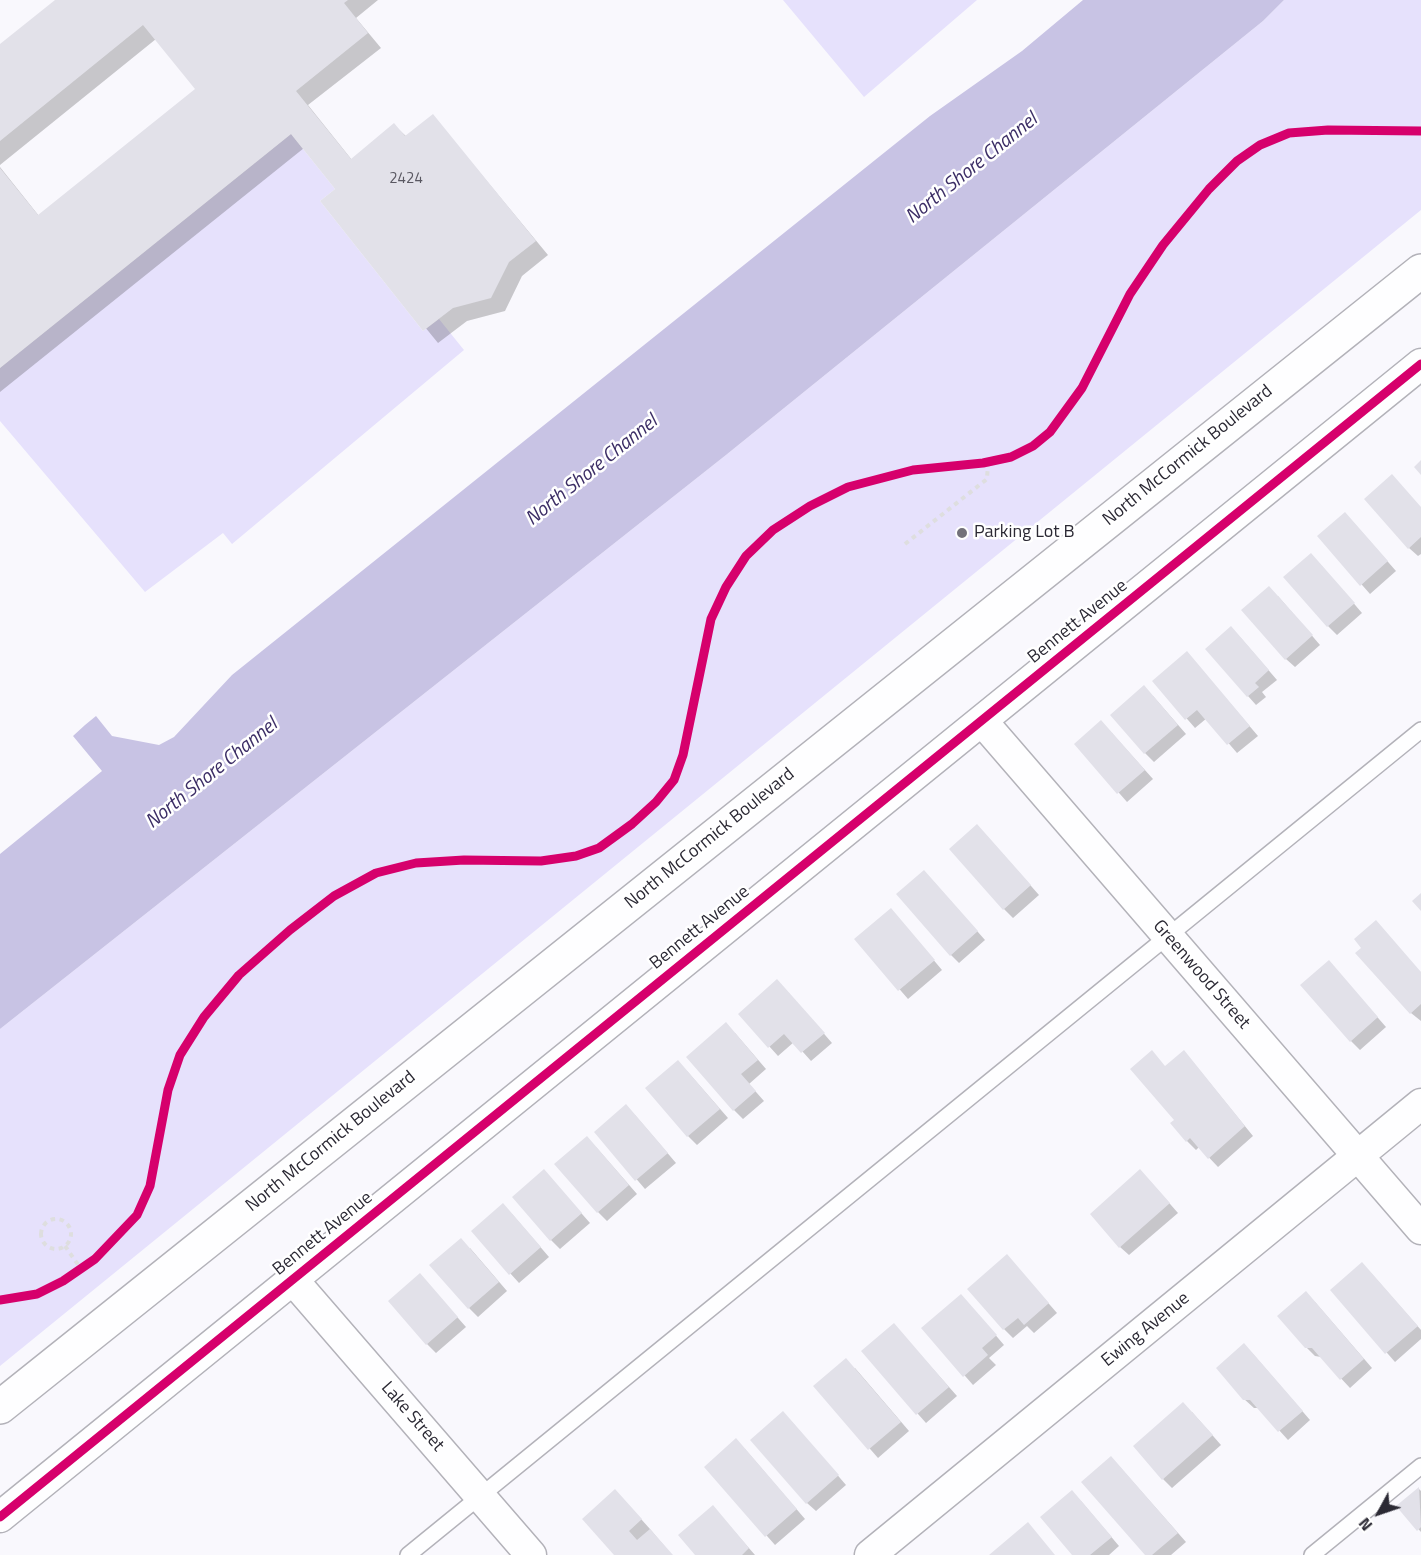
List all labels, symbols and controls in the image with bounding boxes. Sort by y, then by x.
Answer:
water label: North Shore Channel [901,109,1043,229]
house number: 2424 [389,170,423,188]
street label: North McCormick Boulevard [1099,381,1277,531]
water label: North Shore Channel [521,411,663,531]
place label: Parking Lot B [974,522,1075,544]
marker: Parking Lot B [955,526,969,540]
street label: Bennett Avenue [1024,575,1132,669]
water label: North Shore Channel [141,714,283,834]
street label: North McCormick Boulevard [621,764,799,914]
street label: Bennett Avenue [646,881,754,975]
street label: Greenwood Street [1148,916,1254,1034]
street label: North McCormick Boulevard [242,1067,420,1217]
street label: Bennett Avenue [269,1187,377,1281]
street label: Ewing Avenue [1098,1288,1194,1372]
street label: Lake Street [376,1378,448,1456]
north arrow [1349,1483,1409,1543]
text: N [1352,1513,1378,1537]

